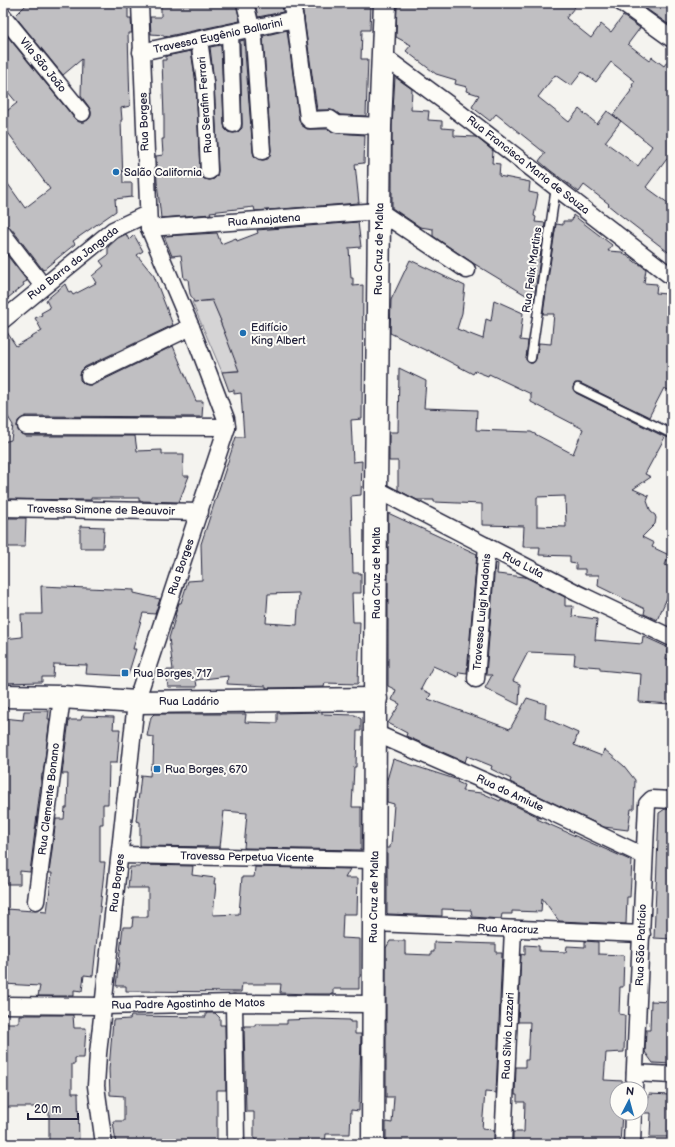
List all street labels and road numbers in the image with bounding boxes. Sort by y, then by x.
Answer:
street label: Travessa Eugênio Ballarini [152,16,284,56]
street label: Vila São João [17,35,69,95]
street label: Rua Serafim Ferrari [195,56,215,154]
street label: Rua Borges [136,92,152,152]
street label: Rua Francisca Maria de Souza [464,113,592,217]
street label: Rua Cruz de Malta [372,203,386,295]
street label: Rua Anajatena [227,211,301,229]
street label: Rua Barra da Jangada [25,223,121,303]
street label: Rua Felix Martins [520,226,545,314]
street label: Travessa Simone de Beauvoir [27,502,176,518]
street label: Rua Cruz de Malta [370,527,383,619]
street label: Rua Borges [165,536,197,597]
street label: Rua Luta [500,549,546,581]
street label: Travessa Luigi Madonis [470,552,494,671]
street label: Rua Ladário [159,695,219,708]
street label: Rua Clemente Bonano [36,742,62,856]
street label: Rua do Amiute [474,772,546,814]
street label: Travessa Perpetua Vicente [180,849,314,865]
street label: Rua Cruz de Malta [367,851,381,943]
street label: Rua Borges [107,852,127,913]
street label: Rua São Patrício [633,904,649,986]
street label: Rua Aracruz [477,921,539,937]
street label: Rua Silvio Lazzari [499,992,517,1080]
street label: Rua Padre Agostinho de Matos [111,996,265,1012]

